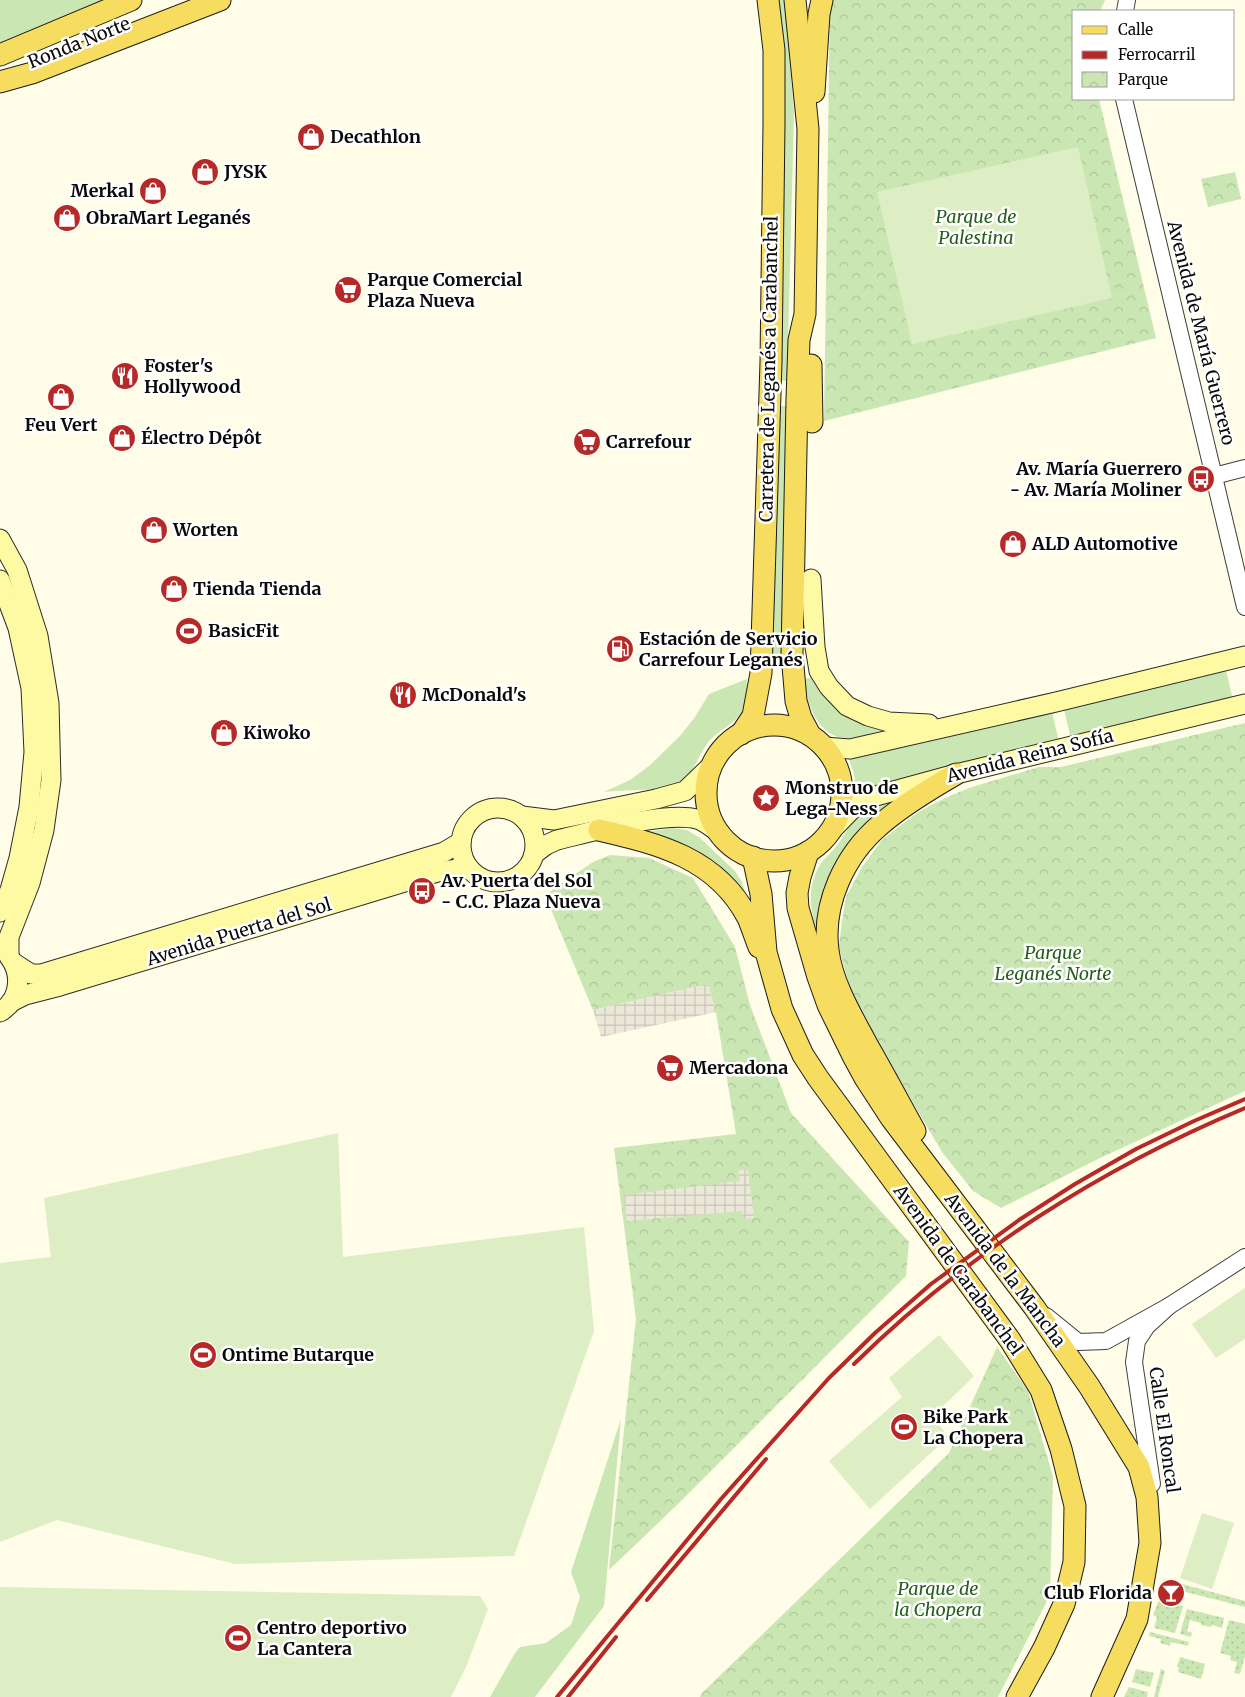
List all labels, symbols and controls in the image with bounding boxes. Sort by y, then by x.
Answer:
legend [1072,10,1235,100]
street label: Ronda Norte [24,12,133,73]
text: Calle [1118,20,1153,39]
text: Ferrocarril [1118,45,1196,64]
text: Parque [1118,70,1168,89]
shop icon: Decathlon [296,122,326,152]
place label: Decathlon [330,125,421,148]
shop icon: JYSK [190,157,220,187]
place label: JYSK [223,160,267,183]
shop icon: Merkal [138,176,168,206]
place label: Merkal [70,179,134,202]
shop icon: ObraMart Leganés [52,203,82,233]
park label: Parque de Palestina [936,205,1016,249]
place label: ObraMart Leganés [86,206,251,229]
street label: Carretera de Leganés a Carabanchel [754,215,783,522]
street label: Avenida de María Guerrero [1162,217,1241,447]
place label: Parque Comercial Plaza Nueva [367,268,523,312]
supermarket icon: Parque Comercial Plaza Nueva [333,275,363,305]
place label: Foster's Hollywood [144,354,241,398]
restaurant icon: Foster's Hollywood [110,361,140,391]
shop icon: Feu Vert [46,382,76,412]
place label: Feu Vert [25,413,98,436]
shop icon: Électro Dépôt [107,423,137,453]
place label: Électro Dépôt [141,426,262,449]
supermarket icon: Carrefour [572,427,602,457]
place label: Carrefour [606,430,692,453]
place label: Av. María Guerrero - Av. María Moliner [1010,457,1182,501]
bus stop icon: Av. María Guerrero - Av. María Moliner [1186,464,1216,494]
shop icon: Worten [139,515,169,545]
place label: Worten [172,518,238,541]
shop icon: ALD Automotive [998,529,1028,559]
place label: ALD Automotive [1031,532,1178,555]
shop icon: Tienda Tienda [159,574,189,604]
place label: Tienda Tienda [193,577,322,600]
sports icon: BasicFit [174,616,204,646]
place label: BasicFit [208,619,280,642]
place label: Estación de Servicio Carrefour Leganés [639,627,818,671]
fuel station icon: Estación de Servicio Carrefour Leganés [605,634,635,664]
restaurant icon: McDonald's [388,680,418,710]
place label: McDonald's [422,683,526,706]
shop icon: Kiwoko [209,718,239,748]
place label: Kiwoko [243,721,311,744]
street label: Avenida Reina Sofía [943,724,1116,788]
place label: Monstruo de Lega-Ness [785,776,899,820]
place icon: Monstruo de Lega-Ness [751,783,781,813]
place label: Av. Puerta del Sol - C.C. Plaza Nueva [440,869,601,913]
bus stop icon: Av. Puerta del Sol - C.C. Plaza Nueva [407,876,437,906]
street label: Avenida Puerta del Sol [143,892,334,971]
park label: Parque Leganés Norte [995,941,1111,985]
supermarket icon: Mercadona [655,1053,685,1083]
place label: Mercadona [689,1056,788,1079]
street label: Avenida de Carabanchel [888,1179,1028,1360]
street label: Avenida de la Mancha [939,1187,1071,1352]
sports icon: Ontime Butarque [188,1340,218,1370]
place label: Ontime Butarque [222,1343,374,1366]
street label: Calle El Roncal [1144,1365,1185,1495]
place label: Bike Park La Chopera [923,1405,1023,1449]
sports icon: Bike Park La Chopera [889,1412,919,1442]
park label: Parque de la Chopera [894,1577,982,1621]
bar icon: Club Florida [1156,1578,1186,1608]
place label: Club Florida [1044,1581,1152,1604]
place label: Centro deportivo La Cantera [257,1616,407,1660]
sports icon: Centro deportivo La Cantera [223,1623,253,1653]

